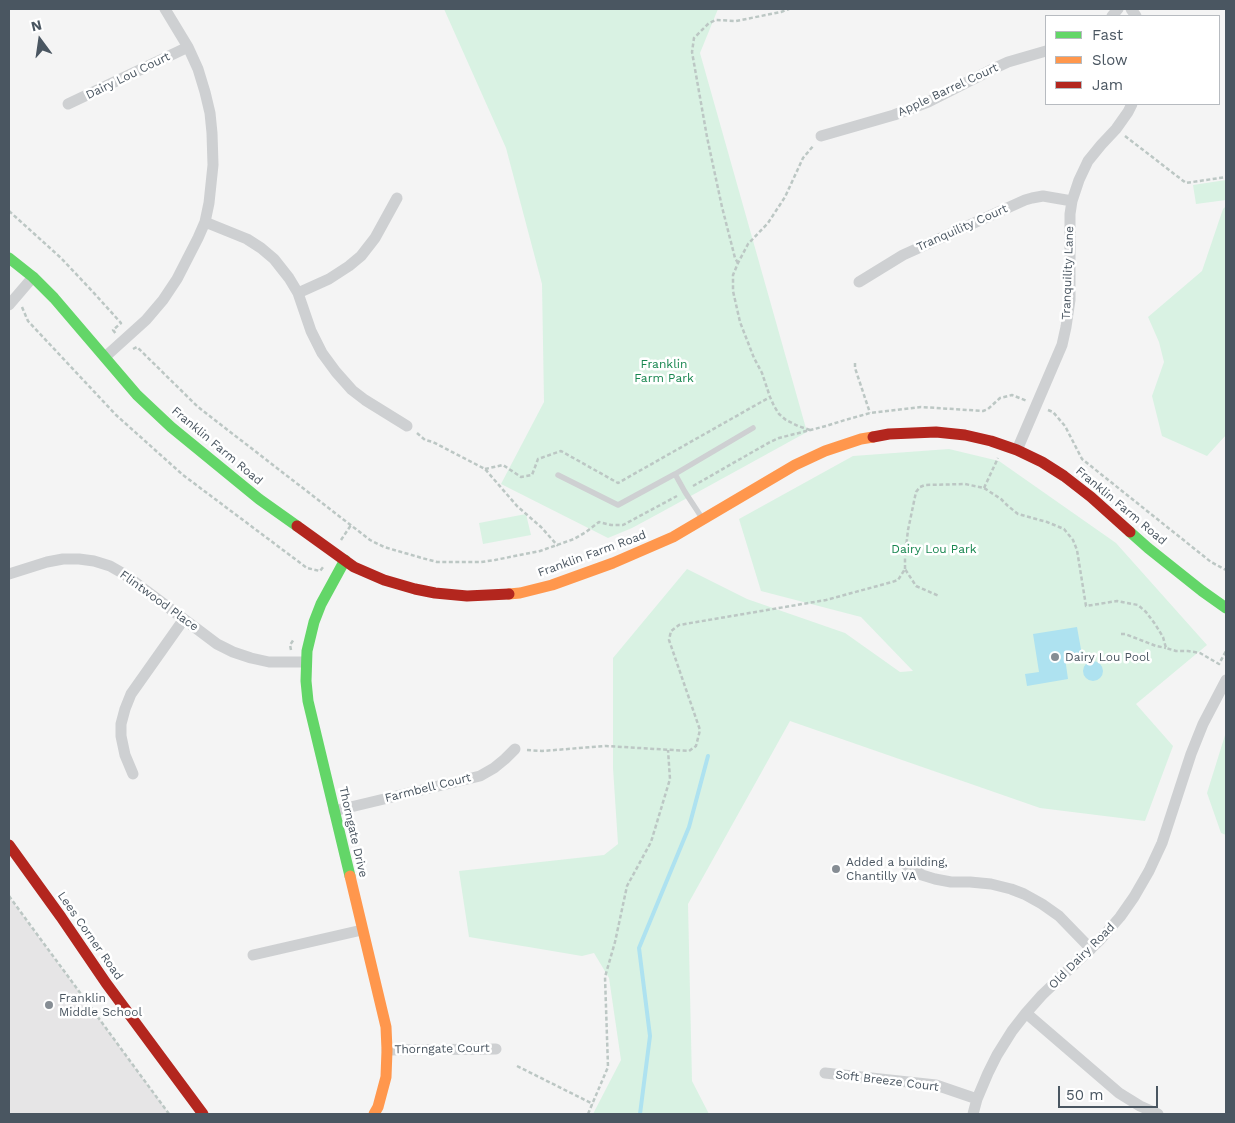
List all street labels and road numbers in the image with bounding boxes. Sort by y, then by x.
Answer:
street label: Dairy Lou Court [84,49,172,103]
street label: Apple Barrel Court [896,60,1000,120]
street label: Tranquility Court [914,201,1010,255]
street label: Tranquility Lane [1059,226,1077,320]
street label: Franklin Farm Road [169,404,265,488]
street label: Franklin Farm Road [1073,464,1169,548]
street label: Franklin Farm Road [536,528,648,580]
street label: Flintwood Place [117,568,201,634]
street label: Farmbell Court [384,770,472,806]
street label: Thorngate Drive [336,785,370,879]
street label: Lees Corner Road [54,889,126,983]
street label: Old Dairy Road [1046,920,1118,992]
street label: Thorngate Court [394,1041,490,1057]
street label: Soft Breeze Court [834,1068,940,1094]

